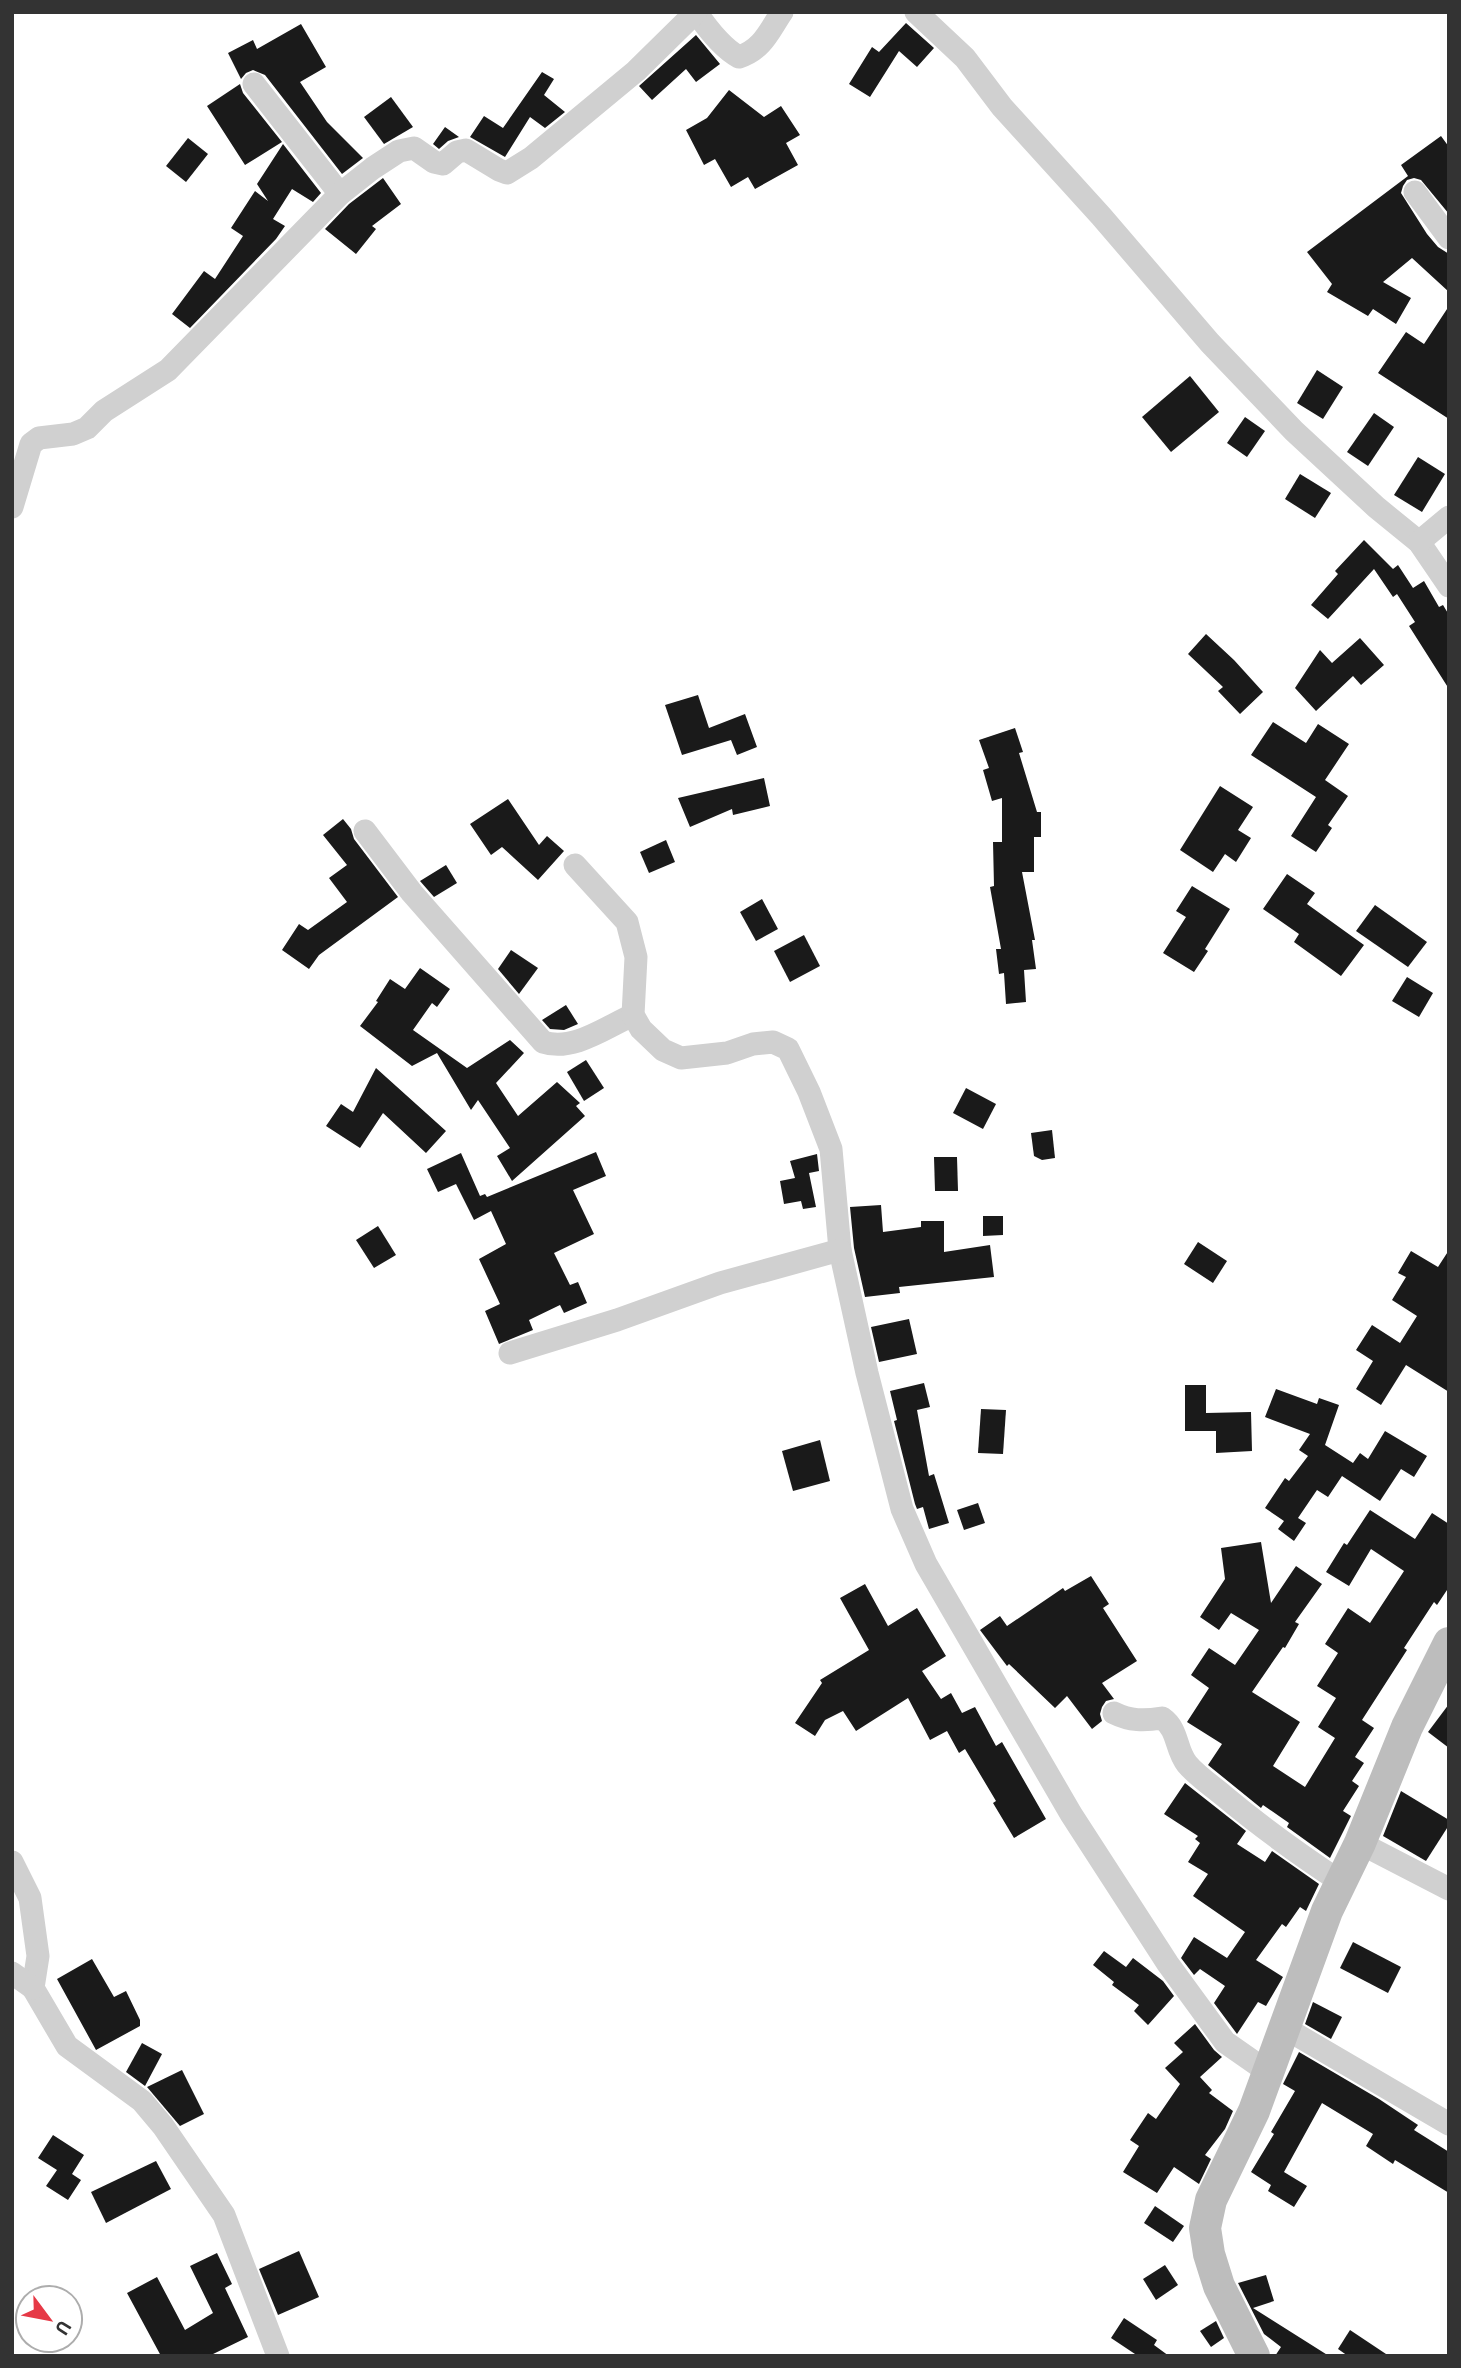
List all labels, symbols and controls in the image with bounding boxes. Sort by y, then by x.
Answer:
north arrow [14,2284,84,2354]
text: U [51,2317,77,2339]

